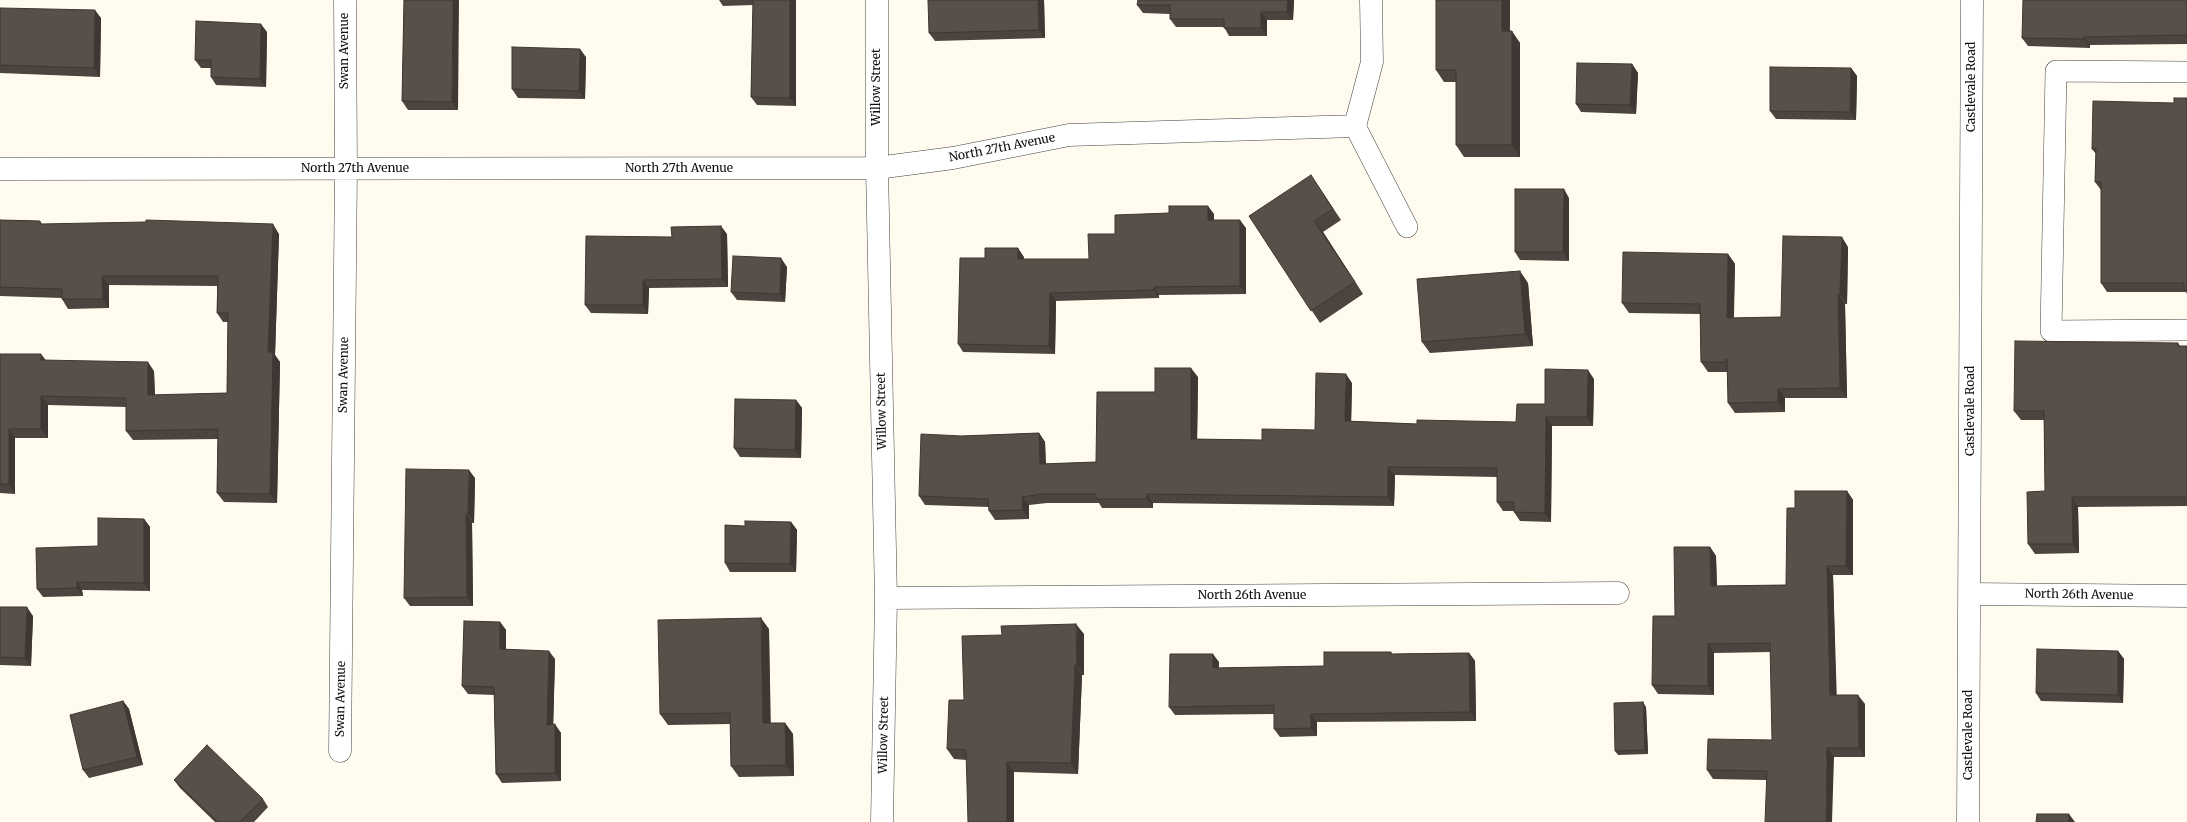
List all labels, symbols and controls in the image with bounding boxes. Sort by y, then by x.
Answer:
street label: Swan Avenue [338,13,352,89]
street label: Castlevale Road [1965,42,1979,132]
street label: Willow Street [870,48,884,126]
street label: North 27th Avenue [948,131,1056,165]
street label: North 27th Avenue [301,162,409,176]
street label: North 27th Avenue [625,162,733,176]
street label: Swan Avenue [336,337,352,413]
street label: Castlevale Road [1964,366,1978,456]
street label: Willow Street [874,372,890,450]
street label: North 26th Avenue [2025,587,2133,603]
street label: North 26th Avenue [1198,589,1306,603]
street label: Swan Avenue [333,661,349,737]
street label: Castlevale Road [1962,690,1976,780]
street label: Willow Street [876,696,892,774]

